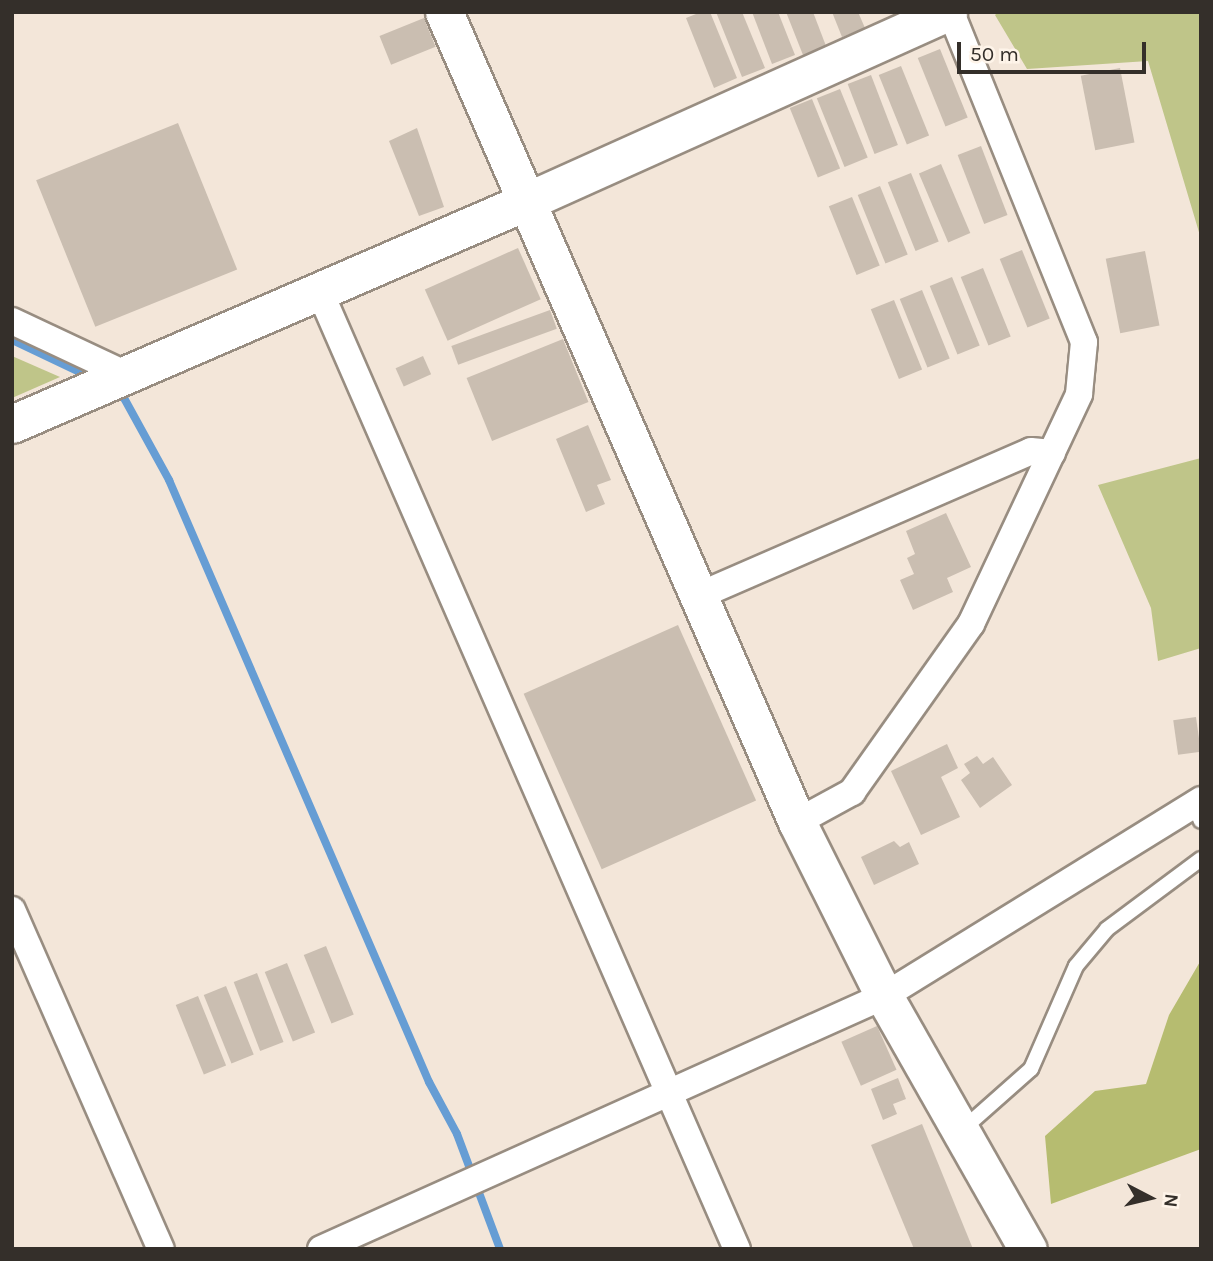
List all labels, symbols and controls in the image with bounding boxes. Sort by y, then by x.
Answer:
scale bar [961,28,1150,72]
text: 50 m [970,42,1019,66]
north arrow [1115,1163,1185,1233]
text: N [1159,1192,1183,1209]

